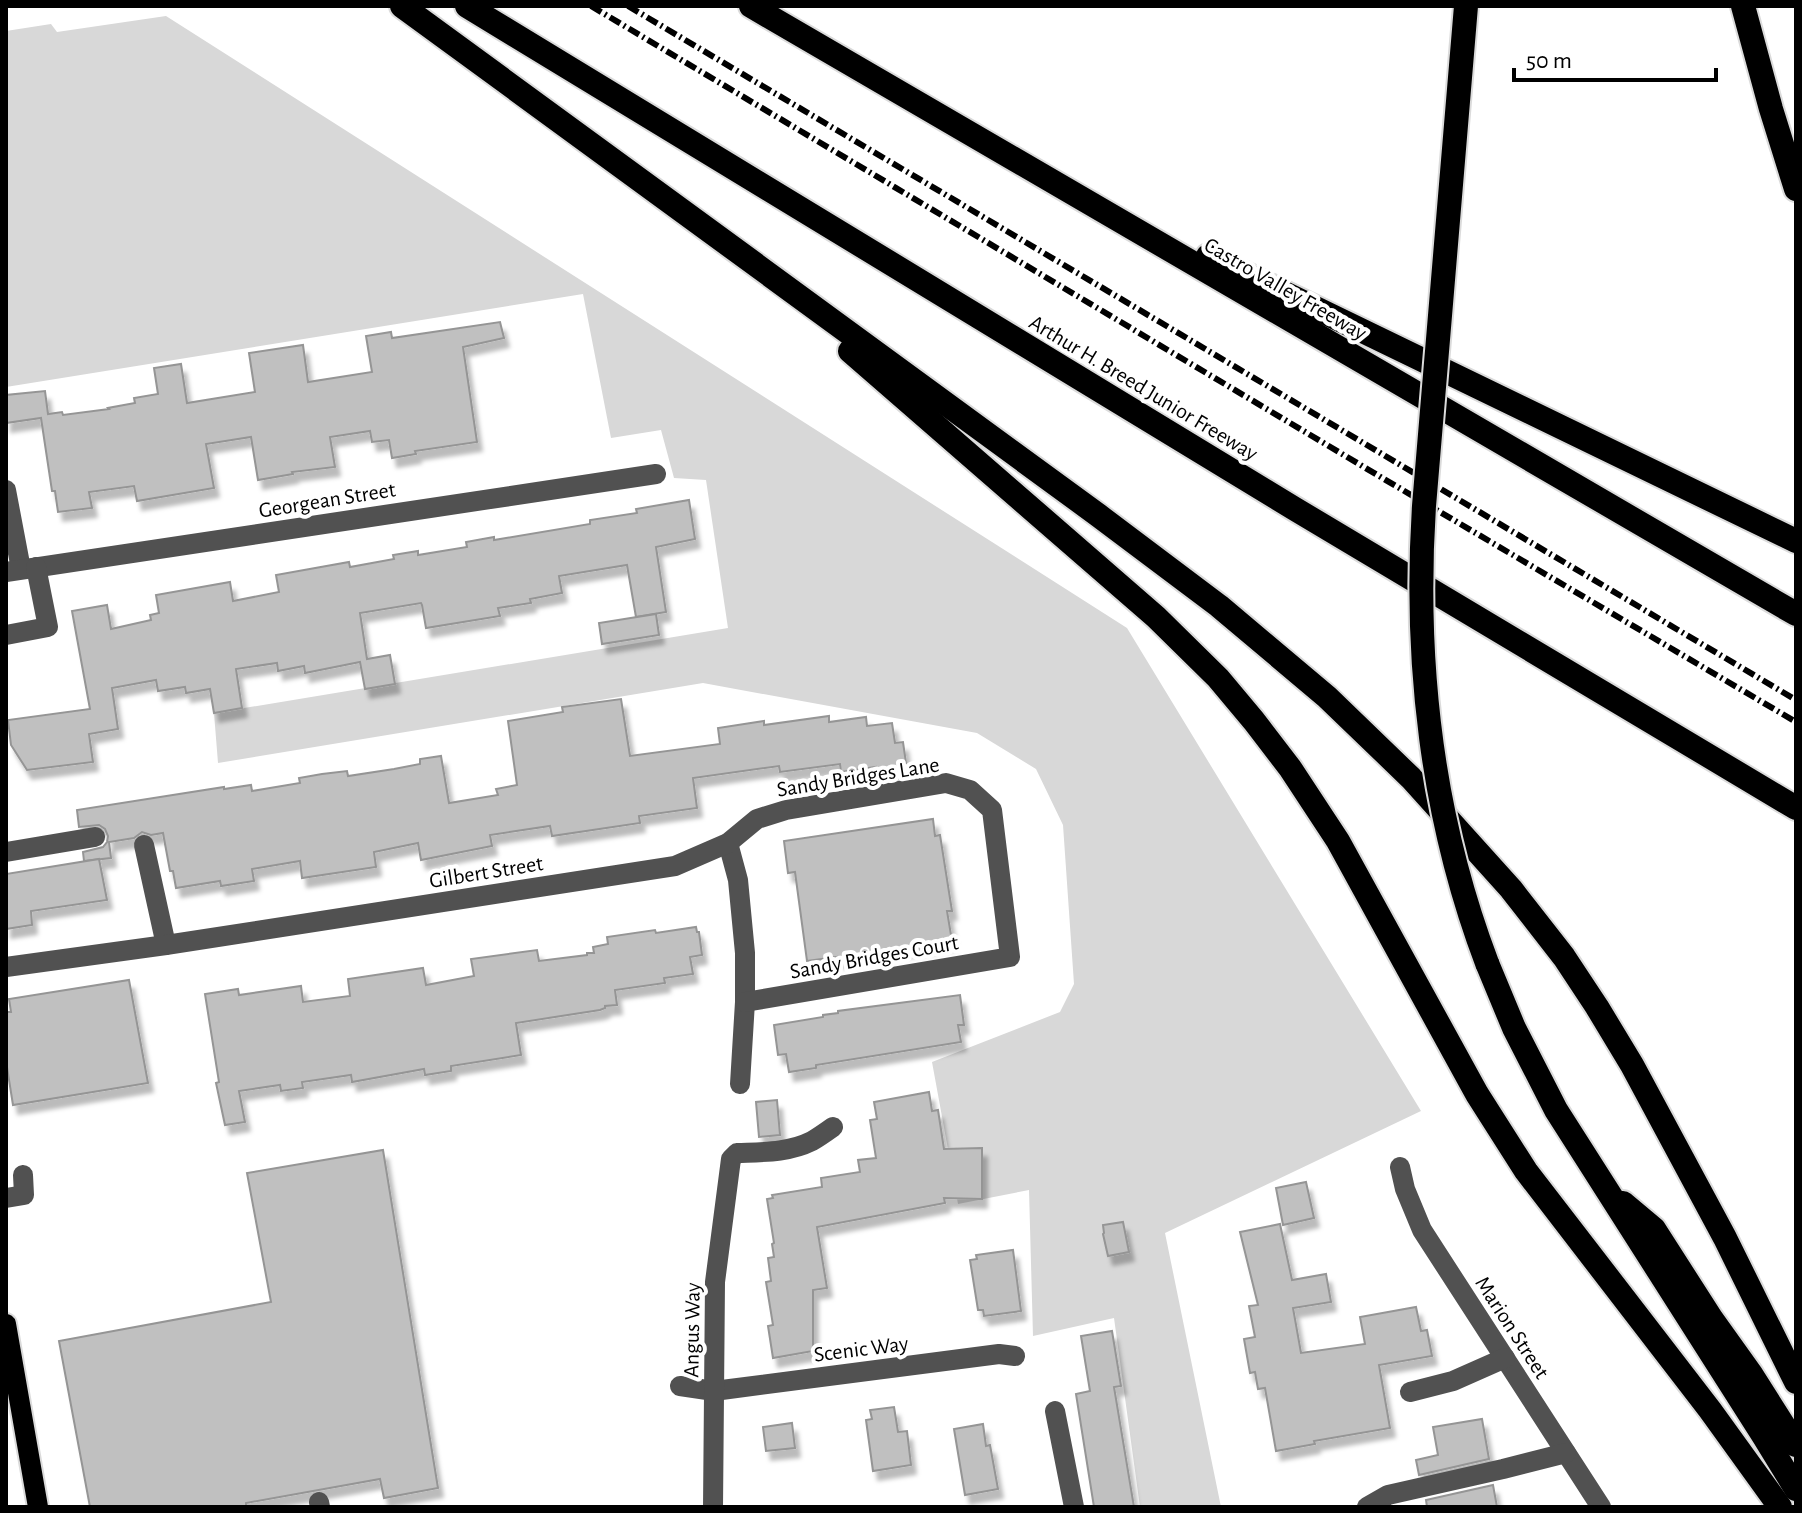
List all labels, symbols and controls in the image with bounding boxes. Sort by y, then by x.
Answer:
scale bar [1514,32,1716,82]
text: 50 m [1526,49,1572,73]
street label: Castro Valley Freeway [1201,233,1371,345]
street label: Arthur H. Breed Junior Freeway [1025,311,1262,465]
street label: Georgean Street [257,478,397,522]
street label: Sandy Bridges Lane [775,753,941,801]
street label: Gilbert Street [428,852,545,892]
street label: Sandy Bridges Court [788,931,960,983]
street label: Marion Street [1471,1273,1553,1383]
street label: Angus Way [680,1282,704,1378]
street label: Scenic Way [813,1332,910,1366]

